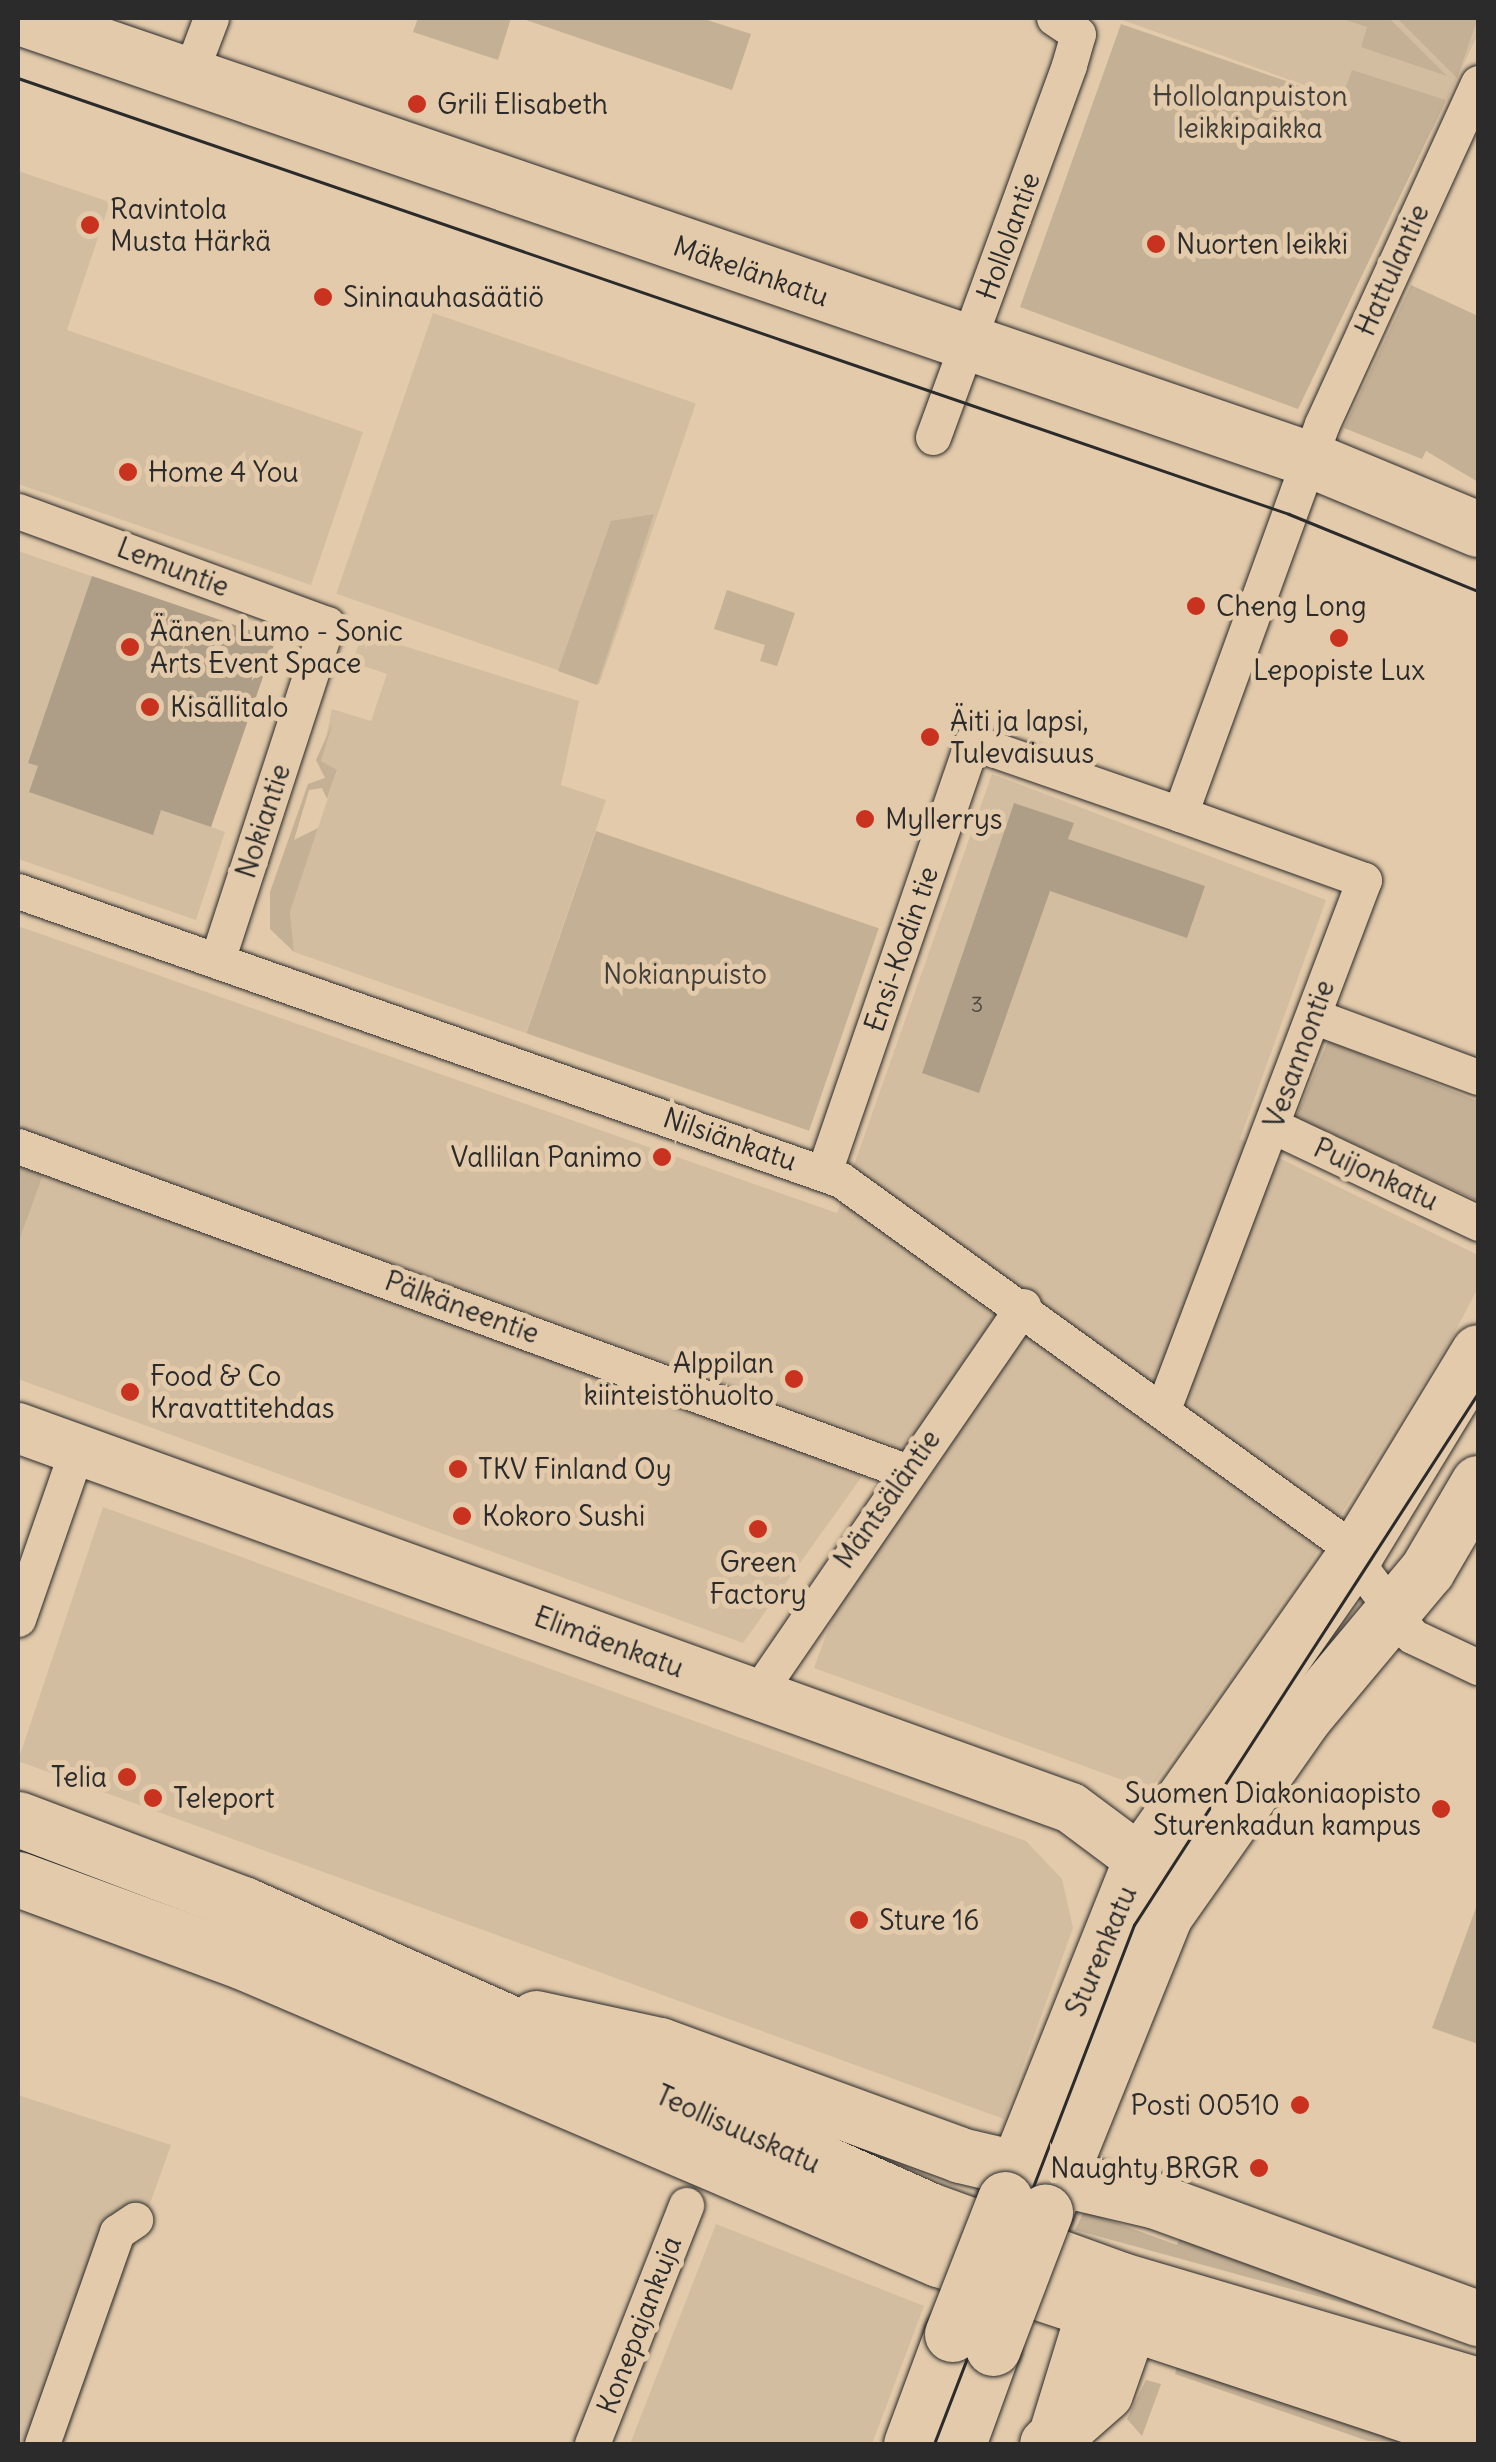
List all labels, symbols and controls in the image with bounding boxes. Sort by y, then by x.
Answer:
park label: Hollolanpuiston leikkipaikka [1152,79,1348,145]
place label: Grili Elisabeth [437,87,608,121]
marker: Grili Elisabeth [406,93,428,115]
street label: Hollolantie [969,168,1047,304]
place label: Ravintola Musta Härkä [110,192,271,258]
street label: Hattulantie [1348,199,1436,341]
marker: Ravintola Musta Härkä [79,214,101,236]
place label: Nuorten leikki [1176,227,1348,261]
street label: Mäkelänkatu [669,229,833,313]
marker: Nuorten leikki [1145,233,1167,255]
place label: Sininauhasäätiö [343,280,544,314]
marker: Sininauhasäätiö [312,286,334,308]
place label: Home 4 You [148,455,299,489]
marker: Home 4 You [117,461,139,483]
street label: Lemuntie [112,530,234,604]
place label: Cheng Long [1216,589,1367,623]
marker: Cheng Long [1185,595,1207,617]
place label: Äänen Lumo - Sonic Arts Event Space [150,614,403,680]
marker: Lepopiste Lux [1328,627,1350,649]
marker: Äänen Lumo - Sonic Arts Event Space [119,636,141,658]
place label: Lepopiste Lux [1253,653,1425,687]
place label: Kisällitalo [170,690,289,724]
marker: Kisällitalo [139,696,161,718]
place label: Äiti ja lapsi, Tulevaisuus [950,704,1094,770]
marker: Äiti ja lapsi, Tulevaisuus [919,726,941,748]
street label: Nokiantie [229,760,297,882]
place label: Myllerrys [885,802,1003,836]
marker: Myllerrys [854,808,876,830]
street label: Ensi-Kodin tie [857,862,945,1036]
park label: Nokianpuisto [603,957,767,991]
street label: Vesannontie [1257,975,1341,1133]
house number: 3 [971,992,983,1018]
street label: Nilsiänkatu [659,1101,801,1177]
street label: Puijonkatu [1308,1131,1444,1217]
place label: Vallilan Panimo [451,1140,642,1174]
marker: Vallilan Panimo [651,1146,673,1168]
street label: Pälkäneentie [380,1264,544,1350]
place label: Alppilan kiinteistöhuolto [583,1346,774,1412]
place label: Food & Co Kravattitehdas [150,1359,335,1425]
marker: Alppilan kiinteistöhuolto [783,1368,805,1390]
marker: Food & Co Kravattitehdas [119,1381,141,1403]
street label: Mäntsäläntie [827,1423,947,1575]
place label: TKV Finland Oy [478,1452,672,1486]
marker: TKV Finland Oy [447,1458,469,1480]
place label: Kokoro Sushi [482,1499,645,1533]
marker: Kokoro Sushi [451,1505,473,1527]
marker: Green Factory [747,1518,769,1540]
place label: Green Factory [709,1545,807,1611]
street label: Elimäenkatu [530,1599,688,1685]
place label: Telia [51,1760,107,1794]
marker: Telia [116,1766,138,1788]
place label: Suomen Diakoniaopisto Sturenkadun kampus [1125,1776,1421,1842]
place label: Teleport [173,1781,275,1815]
marker: Teleport [142,1787,164,1809]
marker: Suomen Diakoniaopisto Sturenkadun kampus [1430,1798,1452,1820]
street label: Sturenkatu [1058,1881,1144,2021]
place label: Sture 16 [879,1903,979,1937]
marker: Sture 16 [848,1909,870,1931]
street label: Teollisuuskatu [651,2078,825,2180]
place label: Posti 00510 [1130,2088,1280,2122]
marker: Posti 00510 [1289,2094,1311,2116]
place label: Naughty BRGR [1050,2151,1239,2185]
marker: Naughty BRGR [1248,2157,1270,2179]
street label: Konepajankuja [590,2232,688,2418]

